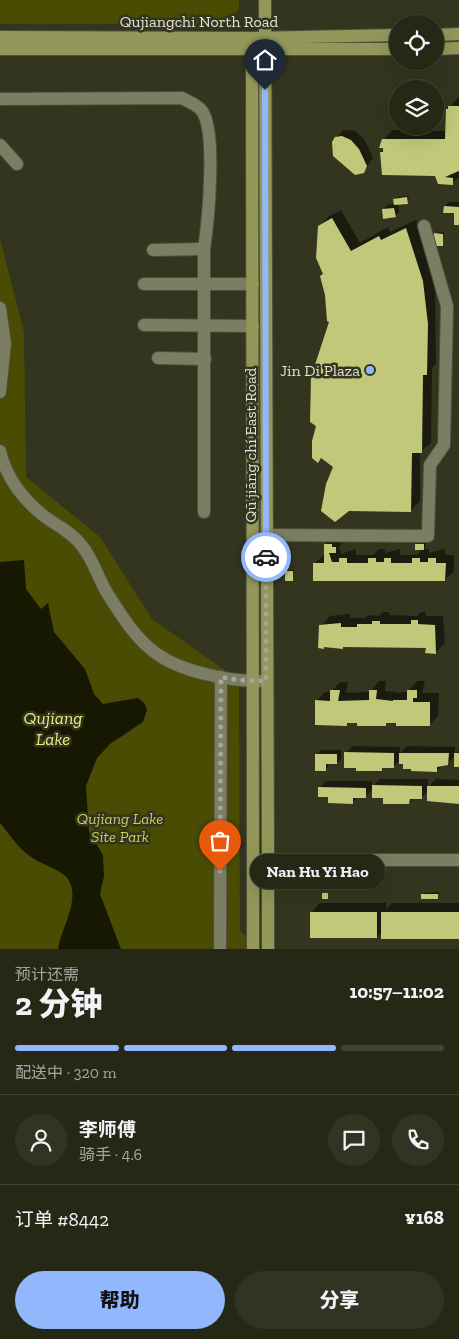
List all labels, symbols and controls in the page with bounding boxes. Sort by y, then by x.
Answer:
street label: Qujiangchi North Road [120,12,278,31]
map controls [389,15,444,135]
button: locate [389,15,444,70]
pin [244,39,286,90]
icon: home [251,46,279,74]
button: layers [389,80,444,135]
place label: Jin Di Plaza [280,361,360,380]
marker: Jin Di Plaza [364,364,376,376]
street label: Qū jiāng chí East Road [241,367,260,522]
courier [241,532,291,582]
icon: car [252,543,280,571]
water label: Qujiang Lake [23,707,83,750]
park label: Qujiang Lake Site Park [77,809,163,846]
pin [199,820,241,871]
icon: bag [206,827,234,855]
callout: Nan Hu Yi Hao [250,854,385,888]
text: Nan Hu Yi Hao [266,862,369,881]
text: 预计还需 [15,965,79,984]
text: 10:57–11:02 [349,980,444,1003]
text: 2 分钟 [15,985,102,1023]
text: 配送中 · 320 m [15,1063,117,1082]
button: person [15,1114,67,1166]
button: chat [328,1114,380,1166]
button: phone [392,1114,444,1166]
text: 李师傅 [79,1118,136,1141]
text: 骑手 · 4.6 [79,1145,142,1164]
text: ¥168 [405,1206,444,1229]
text: 订单 #8442 [15,1208,109,1231]
button: 帮助 [15,1271,225,1329]
button: 分享 [235,1271,444,1329]

